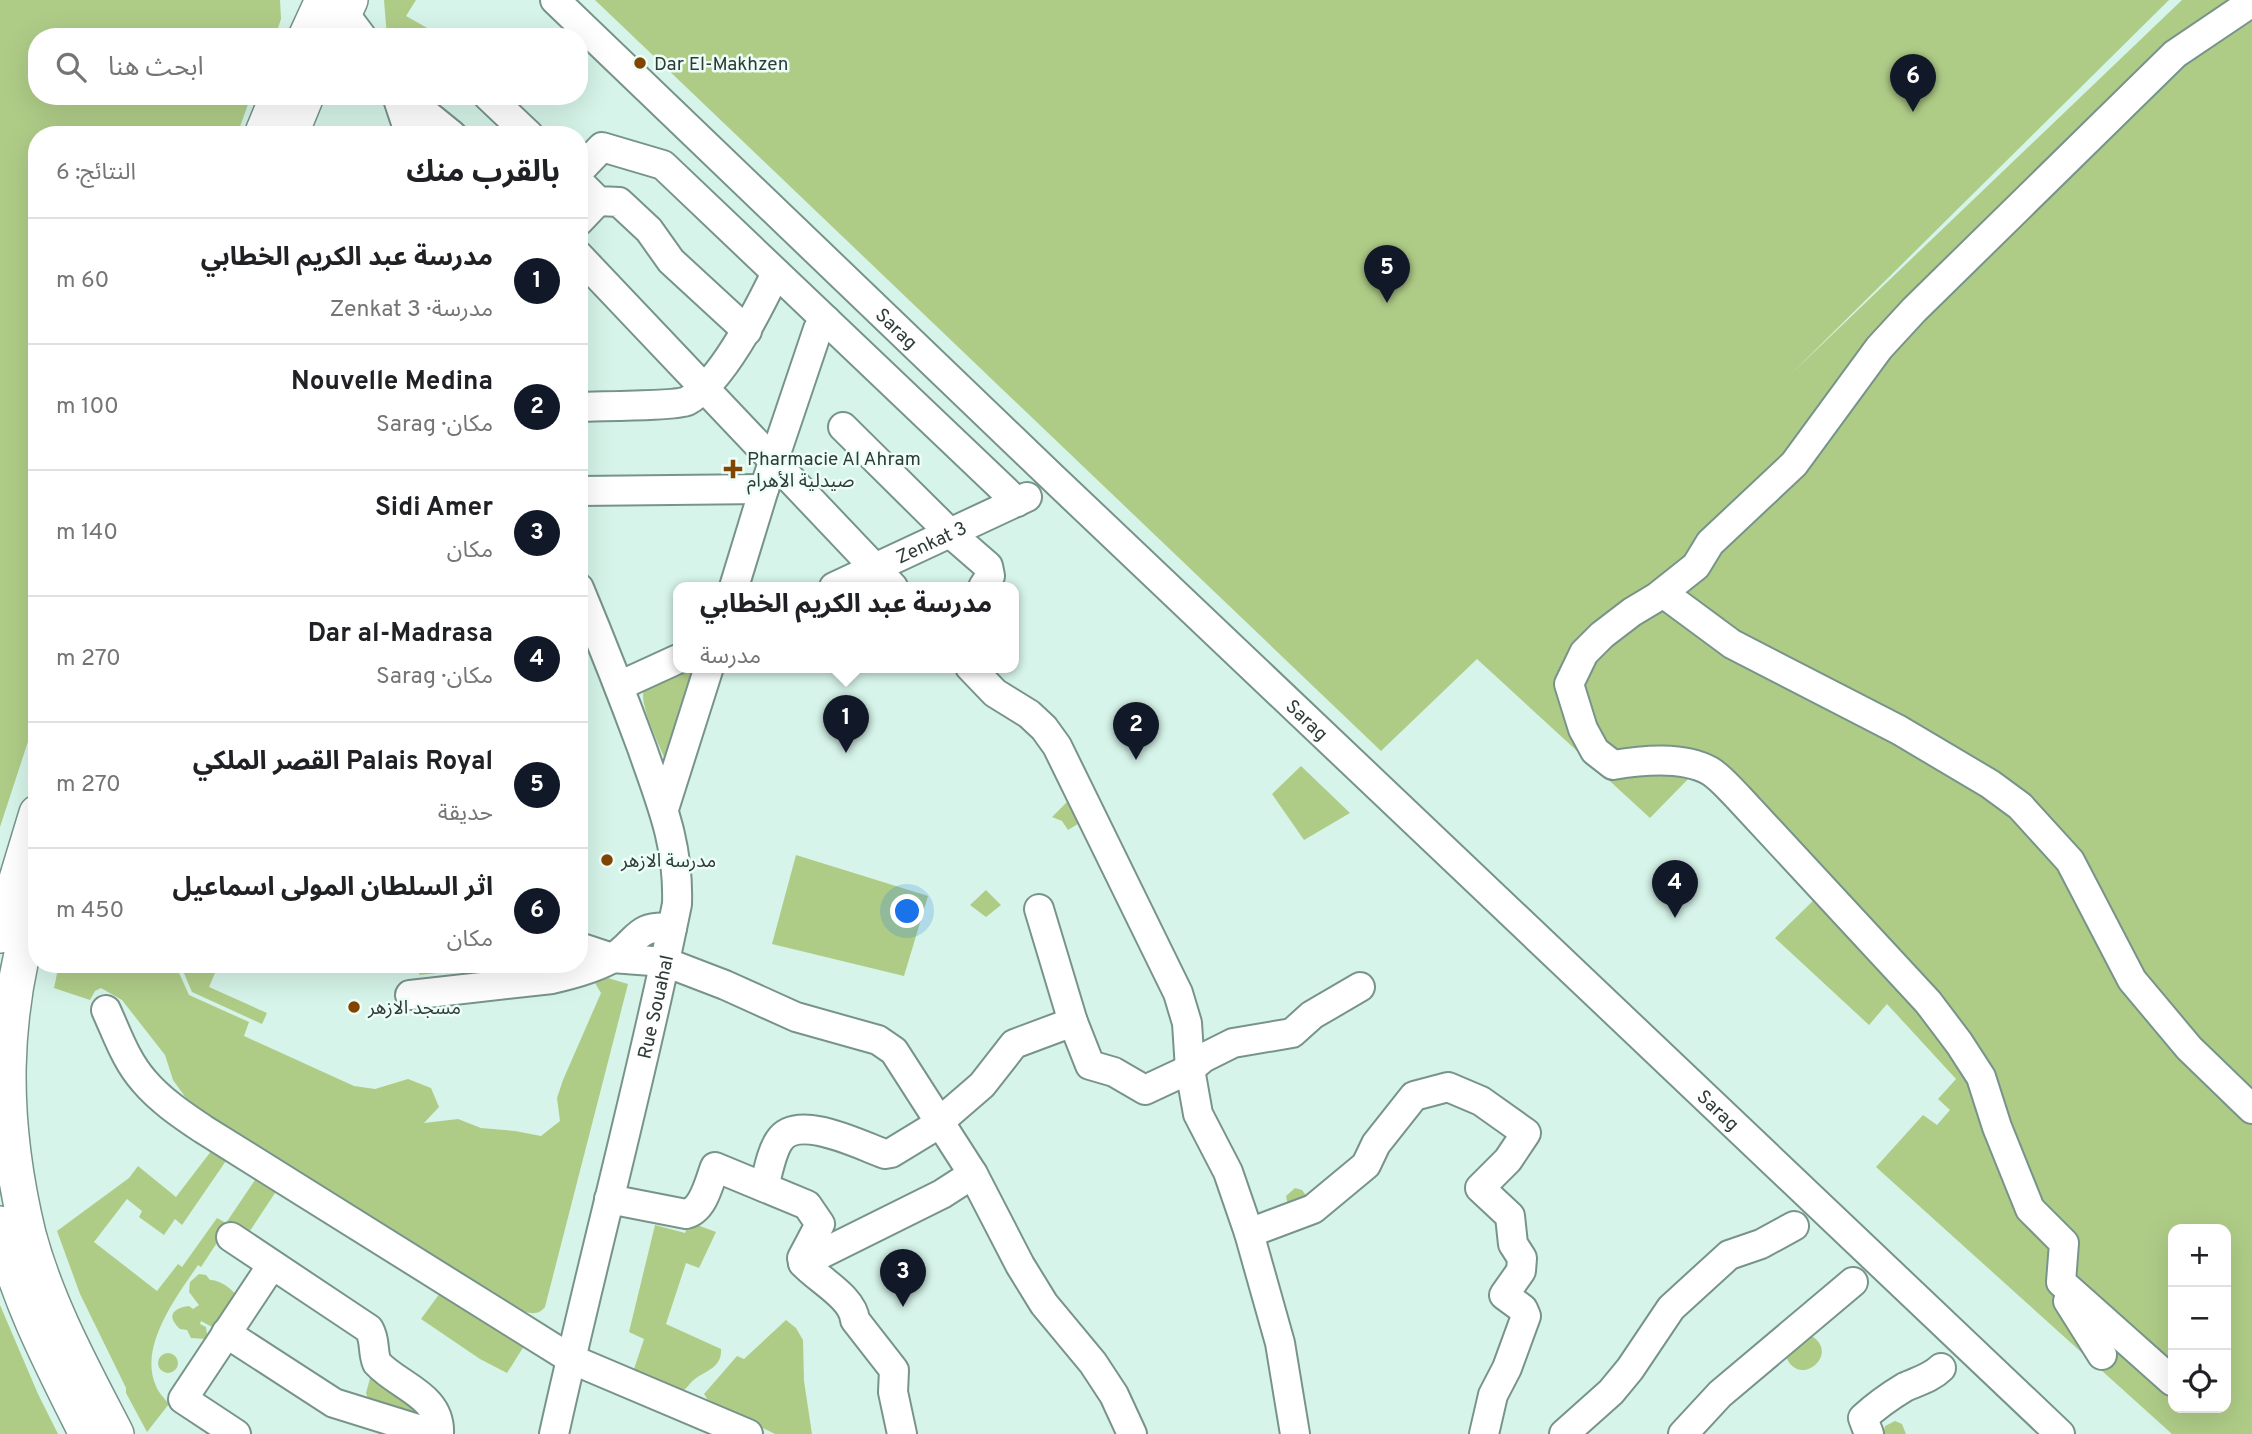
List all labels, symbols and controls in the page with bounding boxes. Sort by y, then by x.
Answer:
search box [28,28,588,105]
icon: search [52,48,90,86]
text: ابحث هنا [108,52,204,85]
place label: Dar El-Makhzen [654,53,788,77]
pin: 6 [1890,54,1936,112]
marker: Dar El-Makhzen [632,55,648,71]
text: بالقرب منك [406,155,560,192]
text: النتائج: 6 [56,159,136,188]
text: مدرسة عبد الكريم الخطابي [201,242,493,275]
pin: 5 [1364,245,1410,303]
text: 60 m [56,267,109,296]
text: 1 [532,267,542,296]
text: مدرسة · Zenkat 3 [330,296,493,325]
street label: Sarag [869,304,922,355]
text: Nouvelle Medina [291,366,493,399]
text: 100 m [56,393,119,422]
text: 2 [530,393,544,422]
text: مكان · Sarag [376,411,493,440]
place label: Pharmacie Al Ahram صيدلية الأهرام [747,448,921,495]
marker: Pharmacie Al Ahram صيدلية الأهرام [725,461,741,477]
text: Sidi Amer [375,492,493,525]
street label: Zenkat 3 [893,517,971,570]
text: 140 m [56,519,118,548]
text: 3 [530,519,544,548]
text: مكان [447,537,493,566]
popup [673,582,1019,673]
text: مدرسة عبد الكريم الخطابي [700,589,992,622]
text: Dar al-Madrasa [308,618,493,651]
text: مدرسة [700,643,761,672]
text: 270 m [56,645,121,674]
text: 4 [530,645,544,674]
text: مكان · Sarag [376,663,493,692]
pin: 1 [823,695,869,753]
street label: Sarag [1280,695,1332,747]
pin: 2 [1113,702,1159,760]
text: Palais Royal القصر الملكي [193,746,493,779]
text: 270 m [56,771,121,800]
text: 5 [530,771,544,800]
text: حديقة [438,800,493,829]
place label: مدرسة الازهر [620,850,716,874]
marker: مدرسة الازهر [599,852,615,868]
pin: 4 [1652,860,1698,918]
text: اثر السلطان المولى اسماعيل [173,872,493,905]
your location [890,894,924,928]
text: 450 m [56,897,124,926]
text: 6 [530,897,544,926]
text: مكان [447,926,493,955]
street label: Rue Souahal [633,953,680,1062]
place label: مسجد الازهر [367,997,461,1021]
marker: مسجد الازهر [346,999,362,1015]
street label: Sarag [1691,1085,1743,1137]
map controls [2168,1224,2231,1413]
button: + [2168,1224,2231,1287]
pin: 3 [880,1249,926,1307]
button: − [2168,1287,2231,1350]
button: locate [2168,1350,2231,1413]

